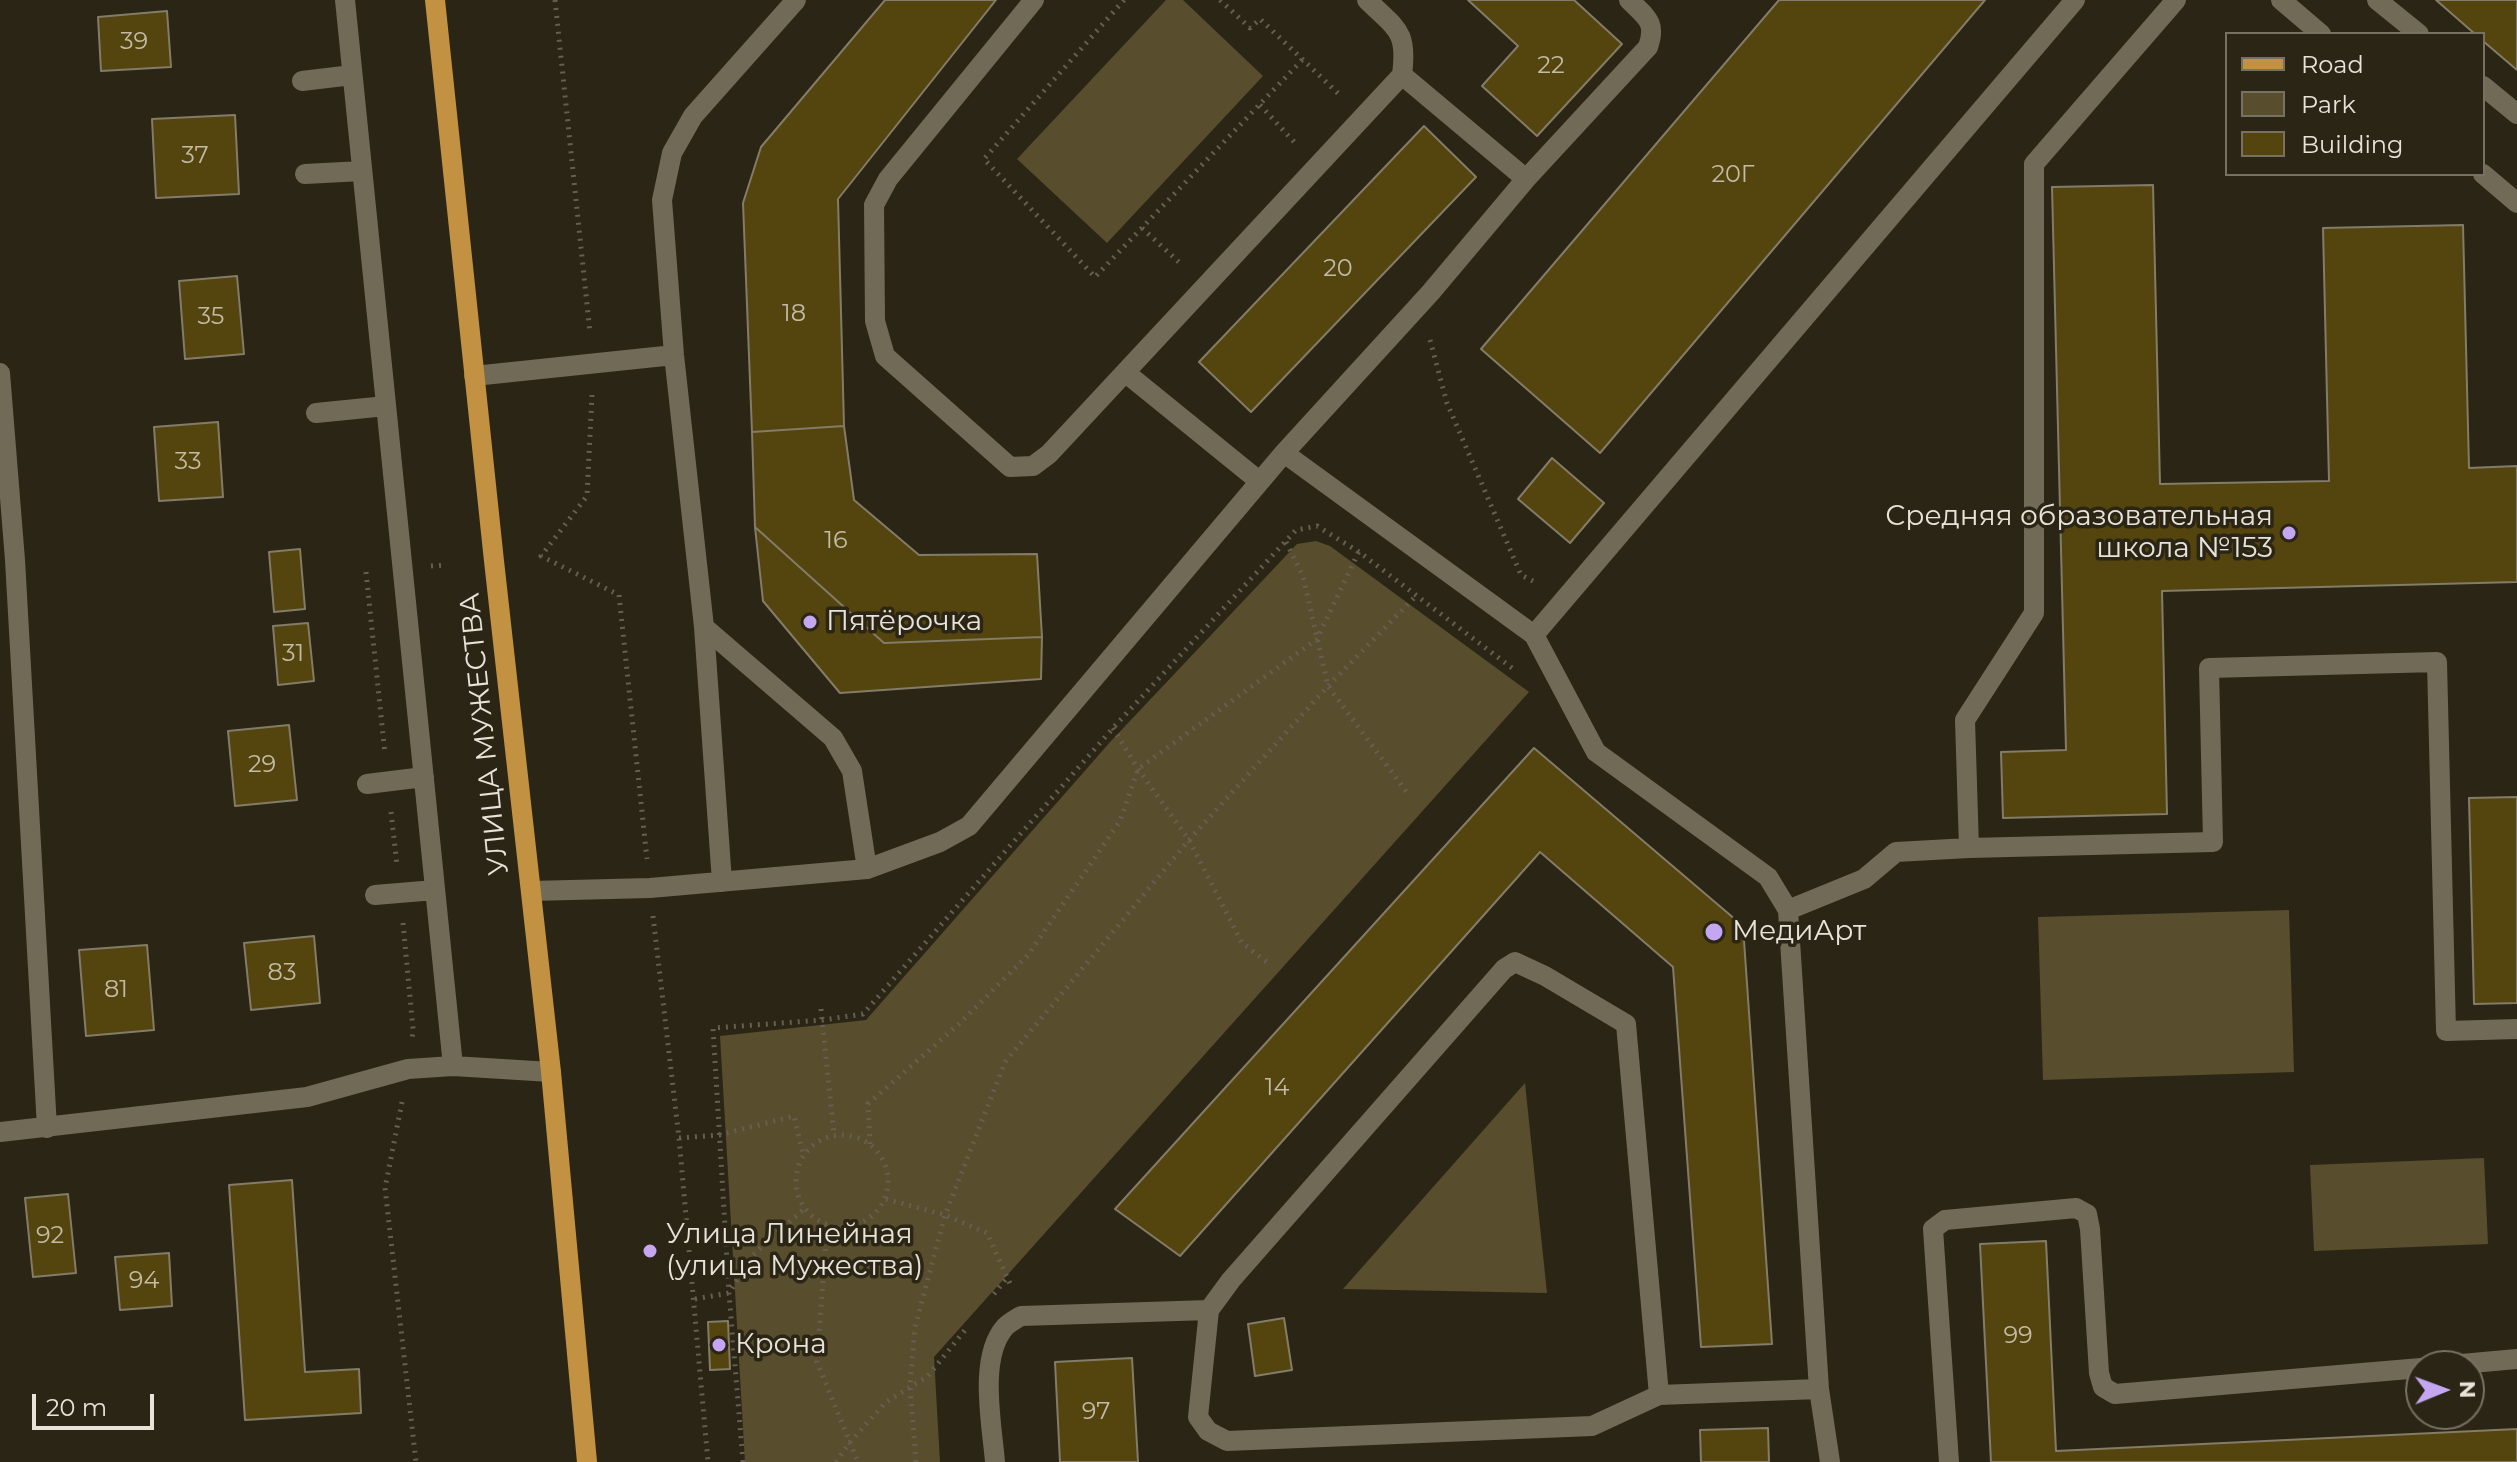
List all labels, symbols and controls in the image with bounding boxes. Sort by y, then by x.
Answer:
house number: 39 [120,28,148,56]
legend [2225,32,2485,176]
text: Road [2301,50,2364,79]
house number: 22 [1537,52,1565,80]
text: Park [2301,90,2356,119]
text: Building [2301,130,2404,159]
house number: 37 [181,142,209,170]
house number: 20Г [1711,161,1755,189]
house number: 20 [1323,255,1353,283]
house number: 18 [782,300,806,328]
house number: 35 [198,303,224,331]
house number: 33 [175,448,201,476]
place label: Средняя образовательная школа №153 [1885,500,2273,566]
marker: Средняя образовательная школа №153 [2280,524,2298,542]
house number: 16 [824,527,848,555]
street label: УЛИЦА МУЖЕСТВА [453,591,517,877]
place label: Пятёрочка [826,605,982,639]
marker: Пятёрочка [801,613,819,631]
house number: 31 [282,640,304,668]
house number: 29 [248,751,276,779]
place label: МедиАрт [1732,915,1866,949]
marker: МедиАрт [1703,921,1725,943]
house number: 83 [268,959,296,987]
house number: 81 [104,976,128,1004]
house number: 14 [1265,1074,1289,1102]
place label: Улица Линейная (улица Мужества) [666,1218,923,1284]
house number: 92 [36,1222,64,1250]
marker: Улица Линейная (улица Мужества) [641,1242,659,1260]
house number: 94 [129,1267,159,1295]
house number: 99 [2003,1322,2033,1350]
place label: Крона [735,1328,827,1362]
marker: Крона [710,1336,728,1354]
north arrow [2405,1350,2485,1430]
scale bar [36,1378,158,1428]
text: N [2454,1380,2481,1399]
text: 20 m [46,1393,107,1422]
house number: 97 [1082,1398,1110,1426]

